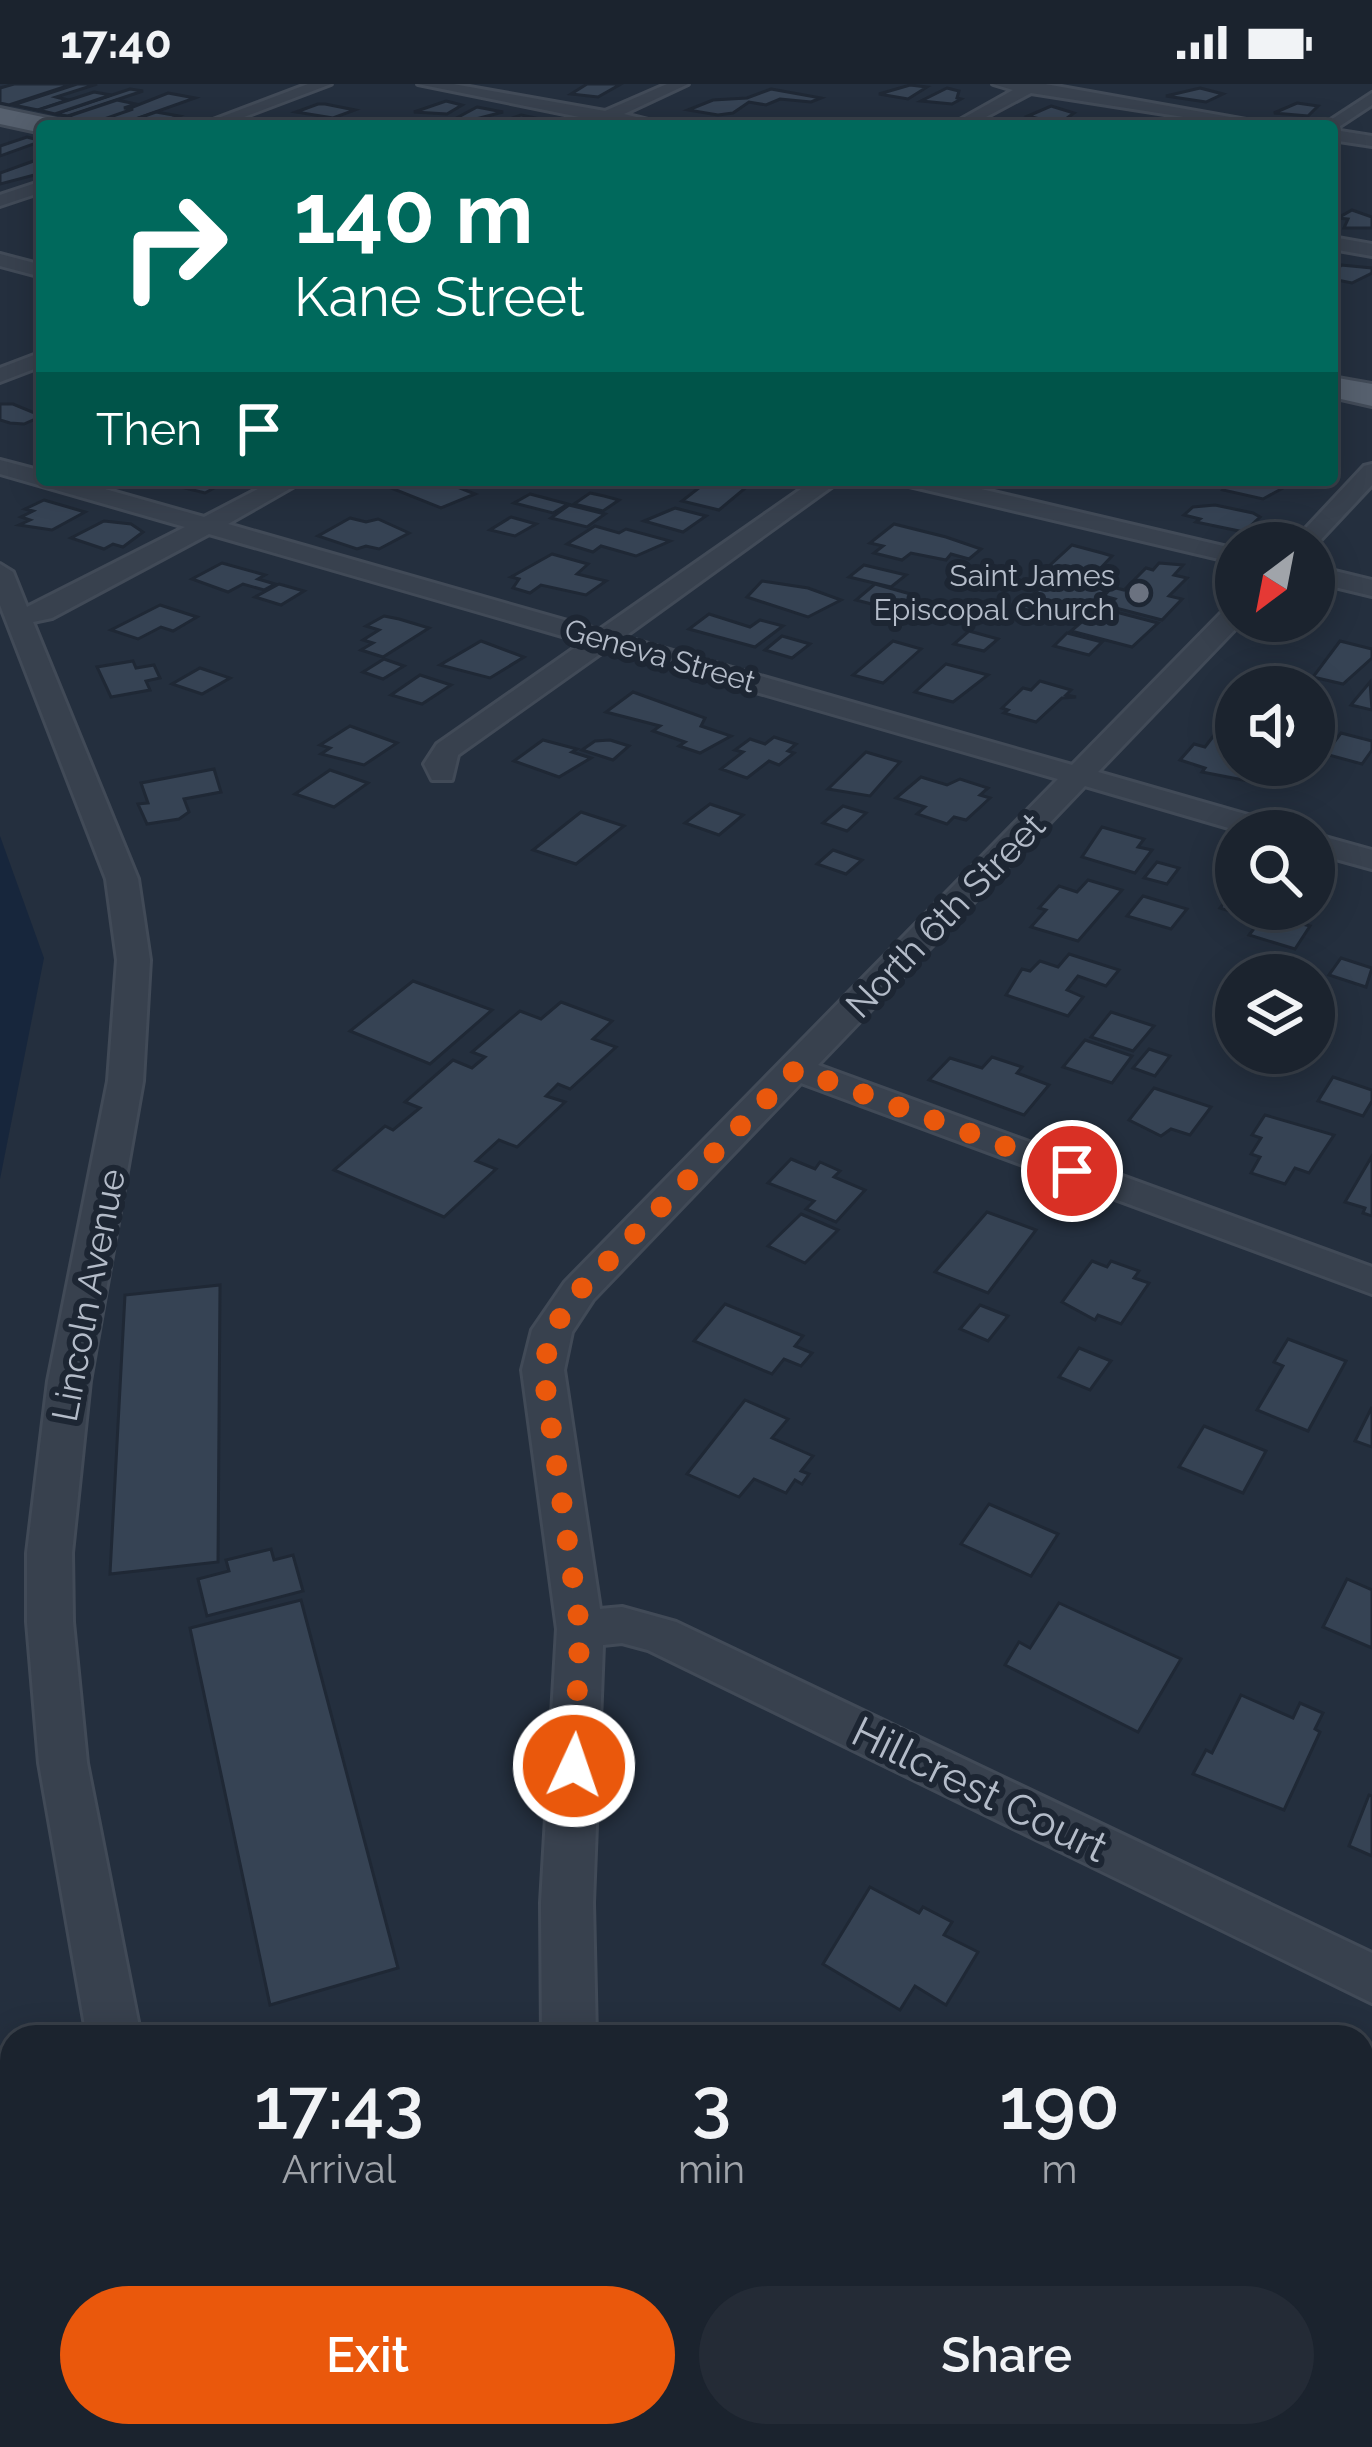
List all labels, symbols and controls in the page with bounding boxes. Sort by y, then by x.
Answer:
text: 17:40 [60,16,172,69]
text: 140 m [294,164,533,263]
icon: right [96,168,252,324]
text: Kane Street [294,265,585,329]
icon: arrive [226,396,292,462]
text: Then [96,403,202,456]
north arrow [1215,522,1335,642]
map controls [1215,522,1335,1074]
place label: Saint James Episcopal Church [874,558,1115,627]
marker: Saint James Episcopal Church [1126,580,1152,606]
street label: Geneva Street [561,612,759,699]
button: sound [1215,666,1335,786]
street label: North 6th Street [837,804,1053,1026]
button: search [1215,810,1335,930]
button: layers [1215,954,1335,1074]
pin [1021,1120,1123,1222]
icon: arrive [1039,1138,1105,1204]
street label: Lincoln Avenue [43,1165,133,1425]
position arrow [511,1703,637,1829]
street label: Hillcrest Court [844,1707,1115,1872]
text: 17:43 [254,2061,424,2146]
text: 3 [692,2061,731,2146]
text: 190 [999,2061,1120,2146]
text: Arrival [282,2146,396,2192]
text: min [678,2146,745,2192]
text: m [1042,2146,1077,2192]
button: Exit [60,2286,675,2424]
button: Share [699,2286,1314,2424]

